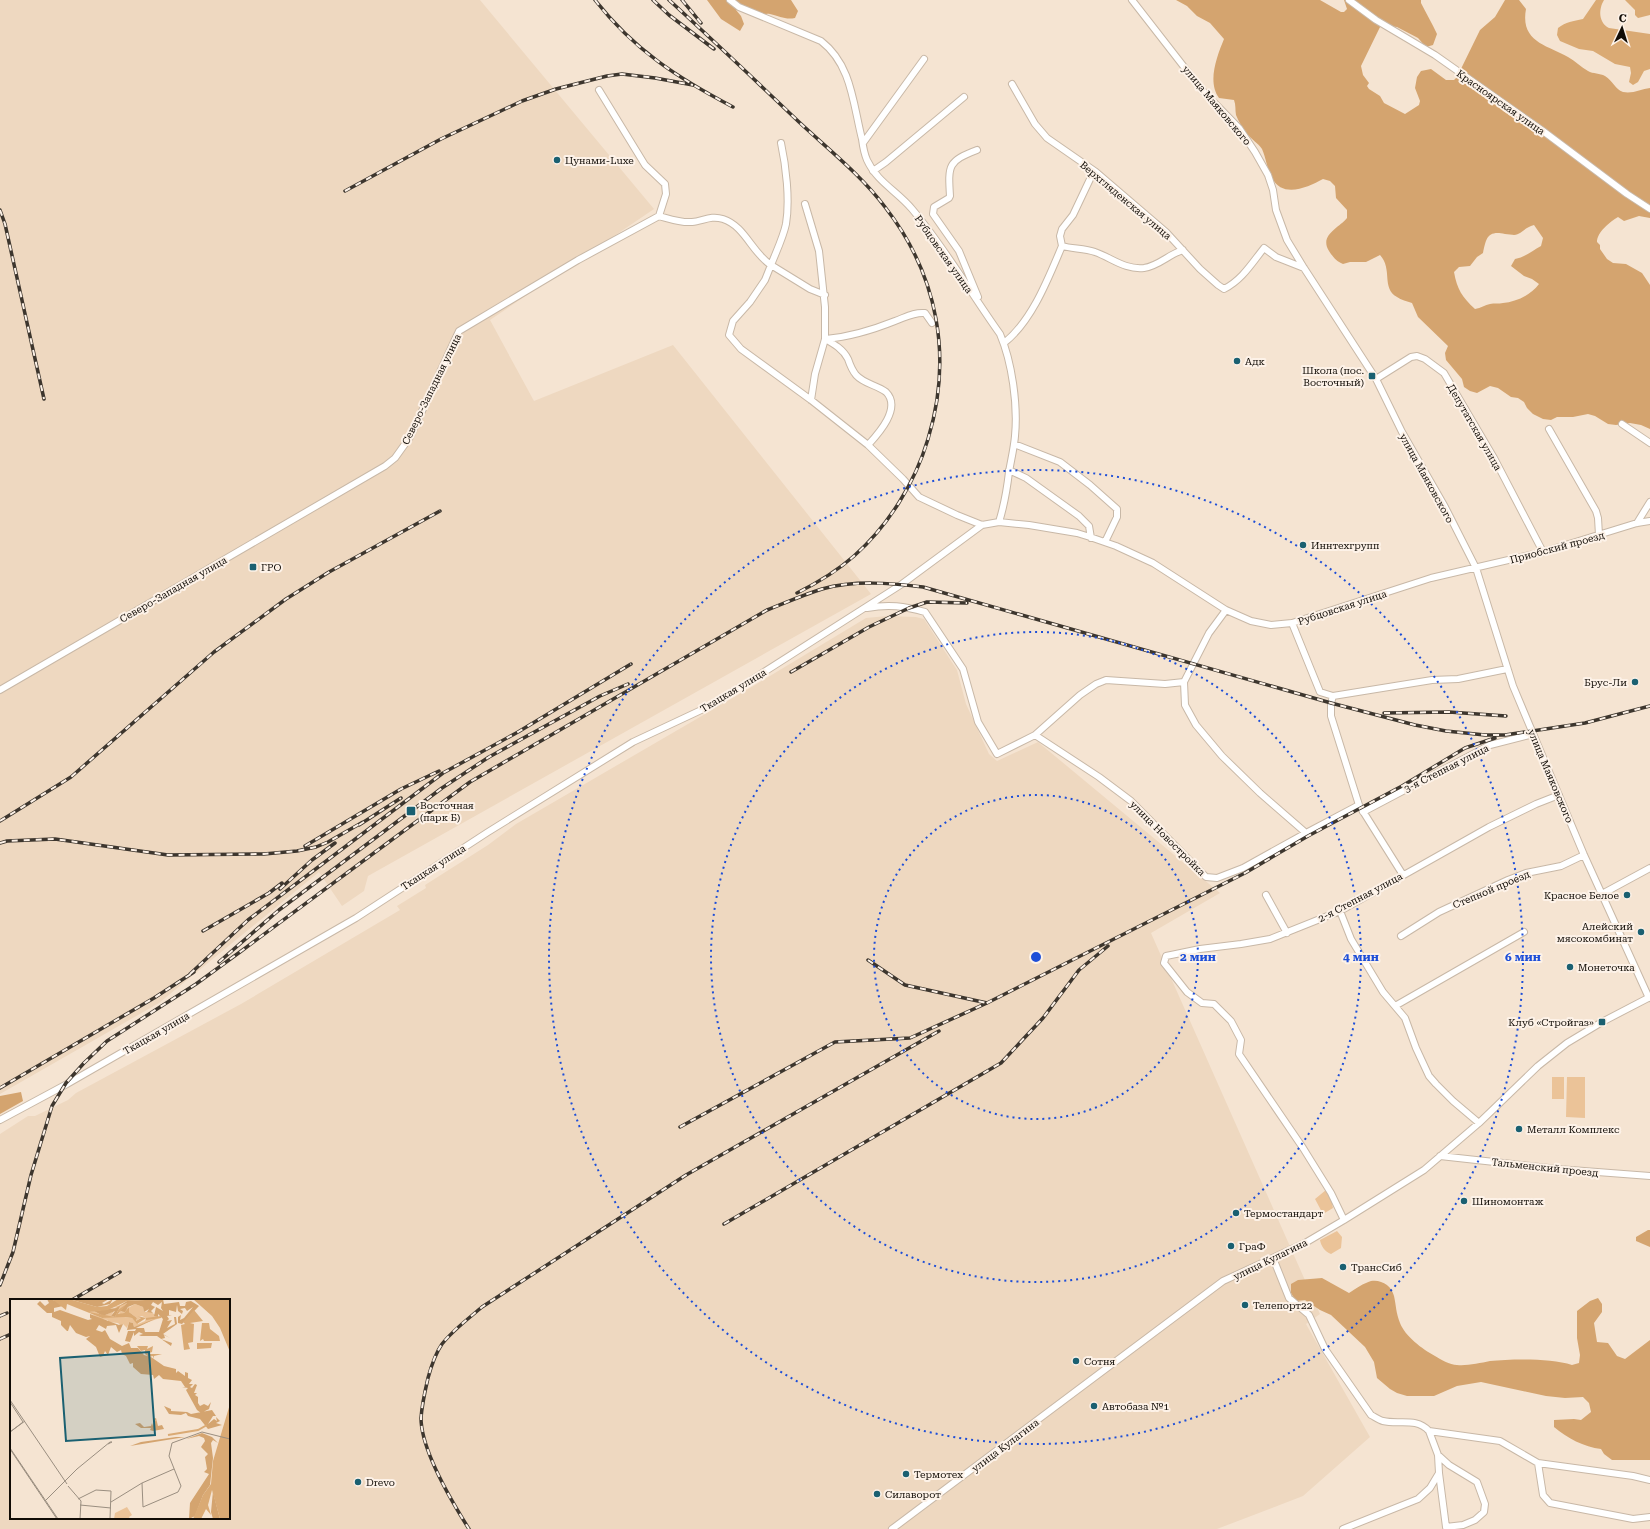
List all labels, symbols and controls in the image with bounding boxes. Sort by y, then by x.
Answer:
north arrow [1602,8,1642,48]
text: С [1618,12,1627,25]
street label: улица Маяковского [1180,63,1253,147]
street label: Красноярская улица [1454,68,1547,137]
marker: Цунами-Luxe [552,155,562,165]
place label: Цунами-Luxe [565,155,634,166]
street label: Верхгляденская улица [1078,159,1174,242]
street label: Рубцовская улица [913,213,975,296]
street label: Северо-Западная улица [400,332,463,446]
marker: Адк [1232,356,1242,366]
place label: Адк [1245,356,1265,367]
place label: Школа (пос. Восточный) [1302,365,1364,388]
marker: Школа (пос. Восточный) [1367,371,1377,381]
street label: Депутатская улица [1445,382,1504,473]
street label: улица Маяковского [1397,432,1456,525]
street label: Приобский проезд [1509,529,1606,565]
marker: Иннтехгрупп [1298,540,1308,550]
place label: Иннтехгрупп [1311,540,1380,551]
street label: Северо-Западная улица [118,554,229,625]
marker: ГРО [248,562,258,572]
place label: ГРО [261,562,282,573]
street label: Рубцовская улица [1296,588,1388,627]
street label: Ткацкая улица [698,666,769,714]
place label: Брус-Ли [1584,677,1627,688]
marker: Брус-Ли [1630,677,1640,687]
street label: улица Маяковского [1526,728,1575,825]
street label: 3-я Степная улица [1402,742,1491,795]
street label: улица Новостройка [1128,799,1208,878]
place label: Восточная (парк Б) [420,800,474,823]
marker: Восточная (парк Б) [405,805,417,817]
street label: Ткацкая улица [399,842,468,892]
street label: Степной проезд [1451,868,1532,911]
street label: 2-я Степная улица [1316,870,1405,924]
place label: Красное Белое [1544,890,1619,901]
marker: Красное Белое [1622,890,1632,900]
place label: Алейский мясокомбинат [1557,921,1633,944]
marker: Алейский мясокомбинат [1636,927,1646,937]
centre of rings [1029,950,1043,964]
text: 2 мин [1180,950,1216,964]
text: 4 мин [1343,950,1379,964]
text: 6 мин [1505,950,1541,964]
marker: Монеточка [1565,962,1575,972]
place label: Монеточка [1578,962,1635,973]
street label: Ткацкая улица [121,1010,192,1057]
place label: Клуб «Стройгаз» [1508,1017,1594,1028]
marker: Клуб «Стройгаз» [1597,1017,1607,1027]
marker: Металл Комплекс [1514,1124,1524,1134]
place label: Металл Комплекс [1527,1124,1620,1135]
street label: Тальменский проезд [1491,1156,1600,1179]
marker: Шиномонтаж [1459,1196,1469,1206]
place label: Шиномонтаж [1472,1196,1544,1207]
marker: Термостандарт [1231,1208,1241,1218]
place label: Термостандарт [1244,1208,1323,1219]
street label: улица Кулагина [1231,1237,1310,1282]
marker: ГраФ [1226,1241,1236,1251]
place label: ГраФ [1239,1241,1266,1252]
marker: ТрансСиб [1338,1262,1348,1272]
place label: ТрансСиб [1351,1262,1402,1273]
inset map [10,1299,230,1519]
marker: Телепорт22 [1240,1300,1250,1310]
place label: Телепорт22 [1253,1300,1313,1311]
marker: Сотня [1071,1356,1081,1366]
place label: Сотня [1084,1356,1115,1367]
marker: Автобаза №1 [1089,1401,1099,1411]
place label: Автобаза №1 [1102,1401,1170,1412]
street label: улица Кулагина [970,1416,1041,1474]
marker: Термотех [901,1469,911,1479]
place label: Термотех [914,1469,963,1480]
marker: Drevo [353,1477,363,1487]
place label: Drevo [366,1477,395,1488]
marker: Силаворот [872,1489,882,1499]
place label: Силаворот [885,1489,941,1500]

